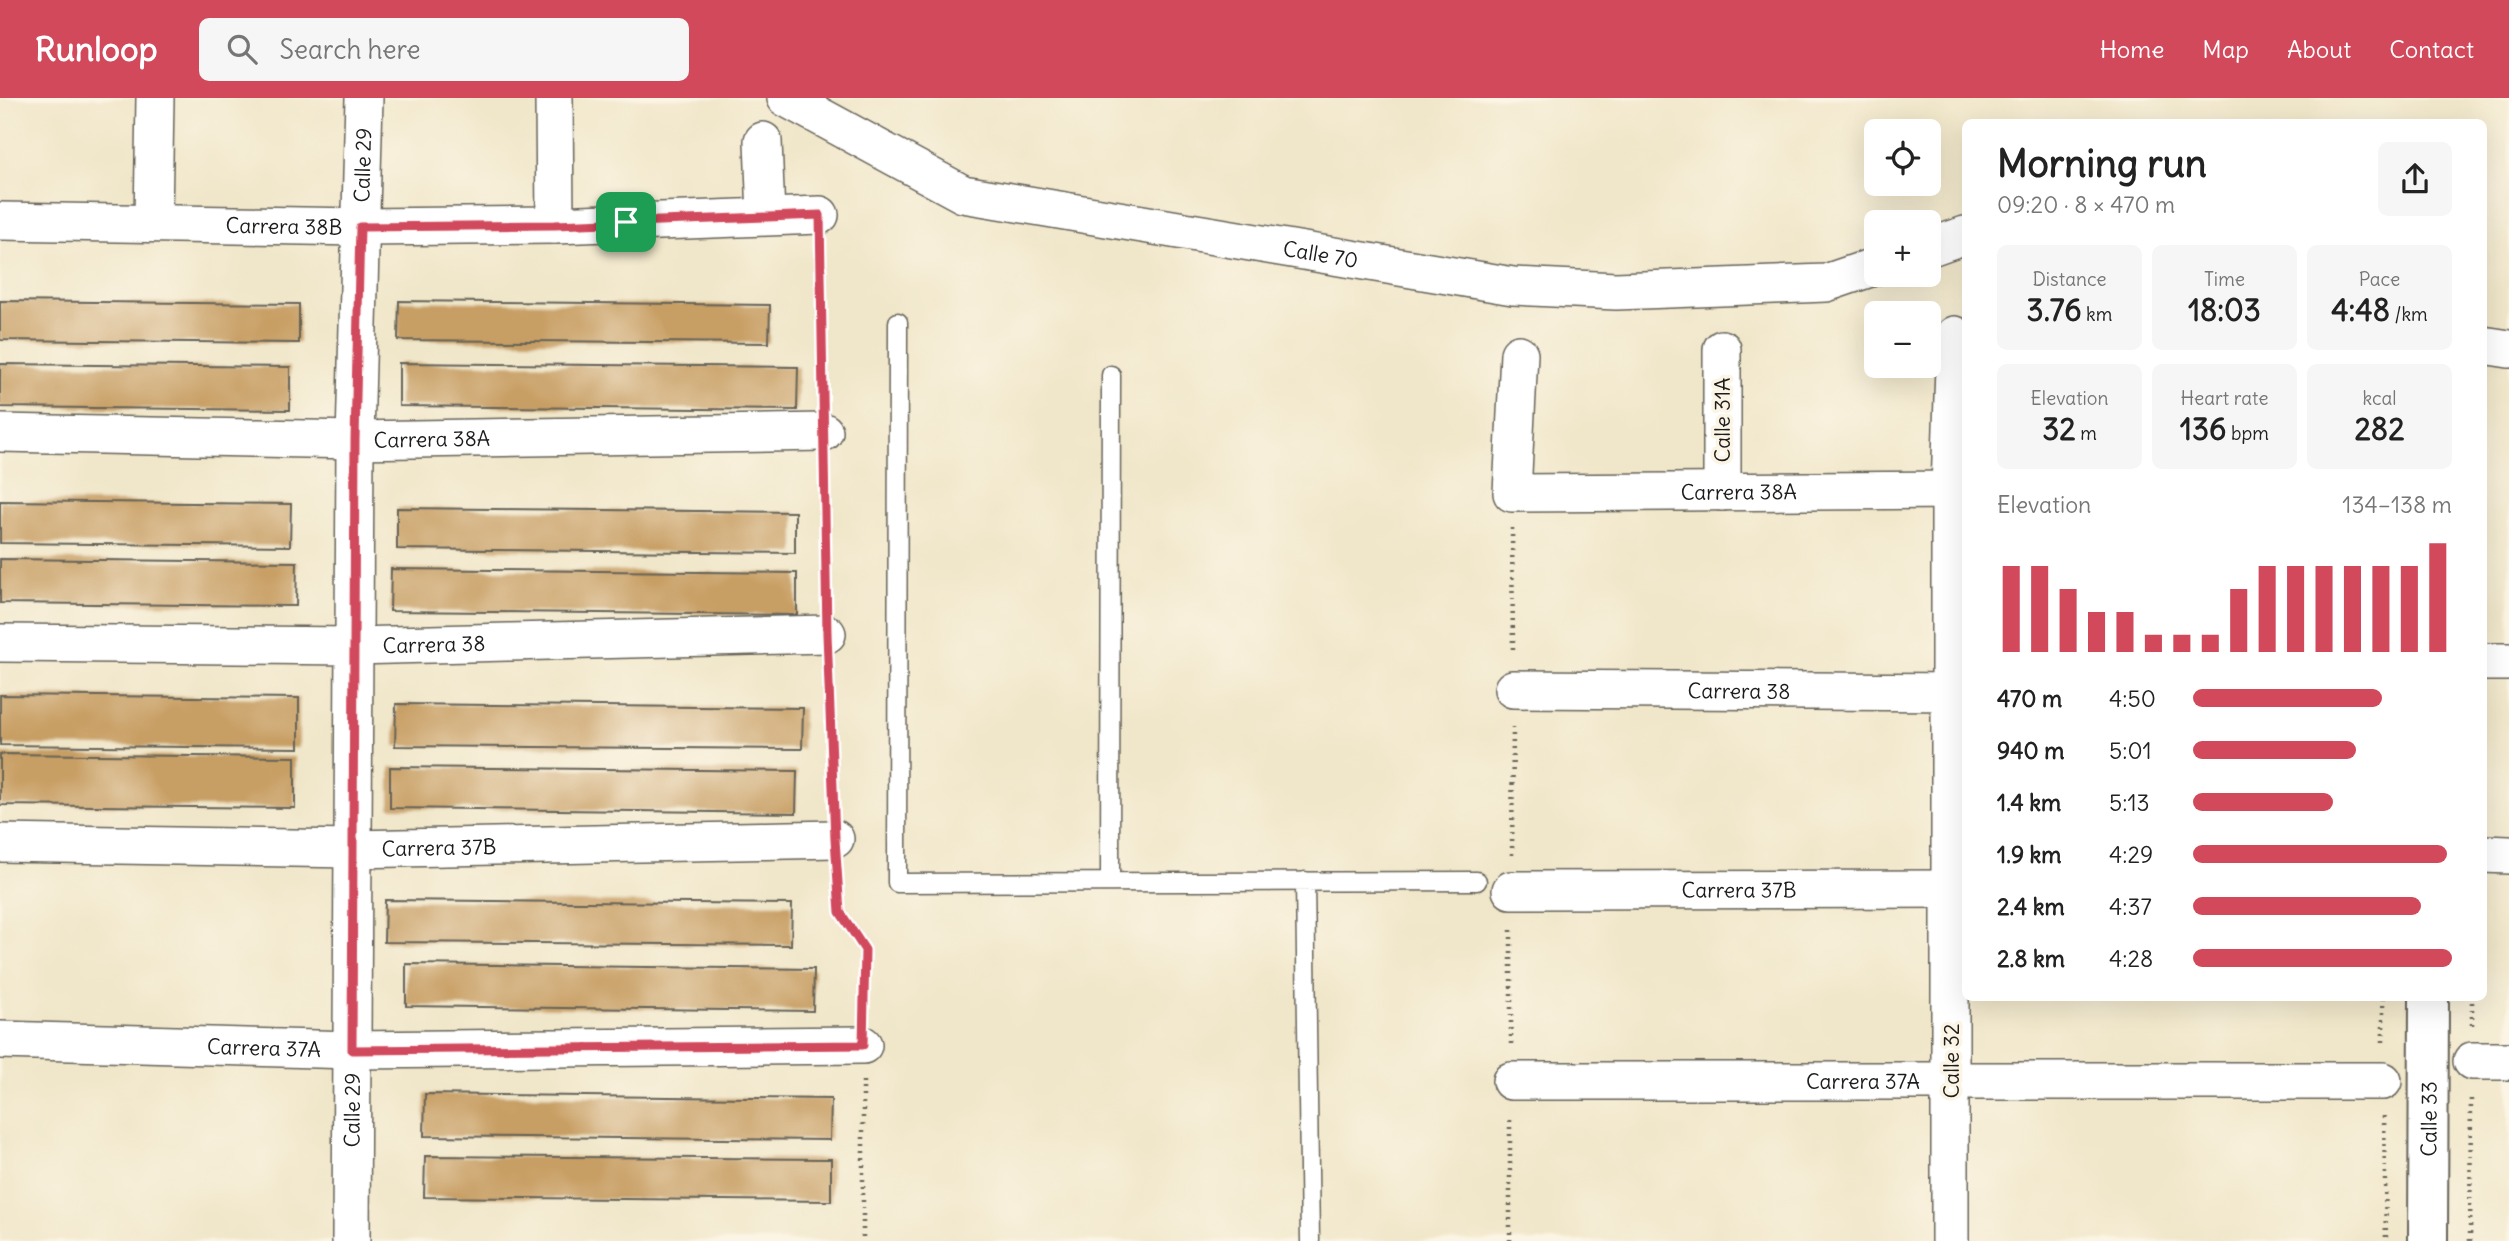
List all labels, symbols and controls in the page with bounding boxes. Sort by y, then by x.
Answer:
search box [199,18,689,81]
text: Runloop [35,28,157,70]
icon: search [223,30,261,68]
text: Search here [279,33,420,66]
text: Home [2100,34,2164,64]
text: Map [2202,34,2249,64]
text: About [2287,34,2351,64]
text: Contact [2389,34,2474,64]
map controls [1864,119,1941,378]
button: locate [1864,119,1941,196]
street label: Calle 29 [348,127,377,203]
text: Morning run [1997,140,2207,187]
button: share [2378,142,2452,216]
text: 09:20 · 8 × 470 m [1997,190,2175,219]
pin [596,192,656,252]
icon: arrive [607,203,645,241]
button: + [1864,210,1941,287]
street label: Carrera 38B [225,211,343,240]
street label: Calle 70 [1281,234,1360,273]
text: Distance [2032,267,2107,291]
text: Time [2204,267,2245,291]
text: Pace [2359,267,2400,291]
text: 3.76 [2027,291,2081,329]
text: 18:03 [2188,291,2261,329]
text: 4:48 [2331,291,2390,329]
button: − [1864,301,1941,378]
text: km [2081,302,2112,326]
text: /km [2390,302,2428,326]
street label: Calle 31A [1709,378,1736,462]
text: Elevation [2031,386,2108,410]
text: Heart rate [2180,386,2269,410]
text: kcal [2362,386,2397,410]
text: 32 [2042,410,2076,448]
text: 136 [2180,410,2226,448]
text: 282 [2354,410,2405,448]
text: m [2076,421,2097,445]
text: bpm [2226,421,2269,445]
street label: Carrera 38A [374,424,490,453]
street label: Carrera 38A [1681,478,1797,505]
text: Elevation [1997,490,2091,519]
text: 134–138 m [2342,490,2452,519]
street label: Carrera 38 [382,629,486,659]
street label: Carrera 38 [1687,677,1791,704]
text: 470 m [1997,684,2062,713]
text: 4:50 [2109,684,2156,713]
text: 940 m [1997,736,2064,765]
text: 5:01 [2109,736,2152,765]
text: 1.4 km [1997,788,2061,817]
text: 5:13 [2109,788,2150,817]
street label: Carrera 37B [381,833,497,862]
text: 1.9 km [1997,840,2062,869]
text: 4:29 [2109,840,2153,869]
street label: Carrera 37B [1682,876,1796,903]
text: 2.4 km [1997,892,2065,921]
text: 4:37 [2109,892,2152,921]
text: 2.8 km [1997,944,2065,973]
text: 4:28 [2109,944,2153,973]
street label: Calle 32 [1938,1024,1965,1098]
street label: Carrera 37A [206,1032,321,1063]
street label: Carrera 37A [1806,1068,1920,1095]
street label: Calle 29 [338,1072,365,1148]
street label: Calle 33 [2415,1081,2442,1157]

